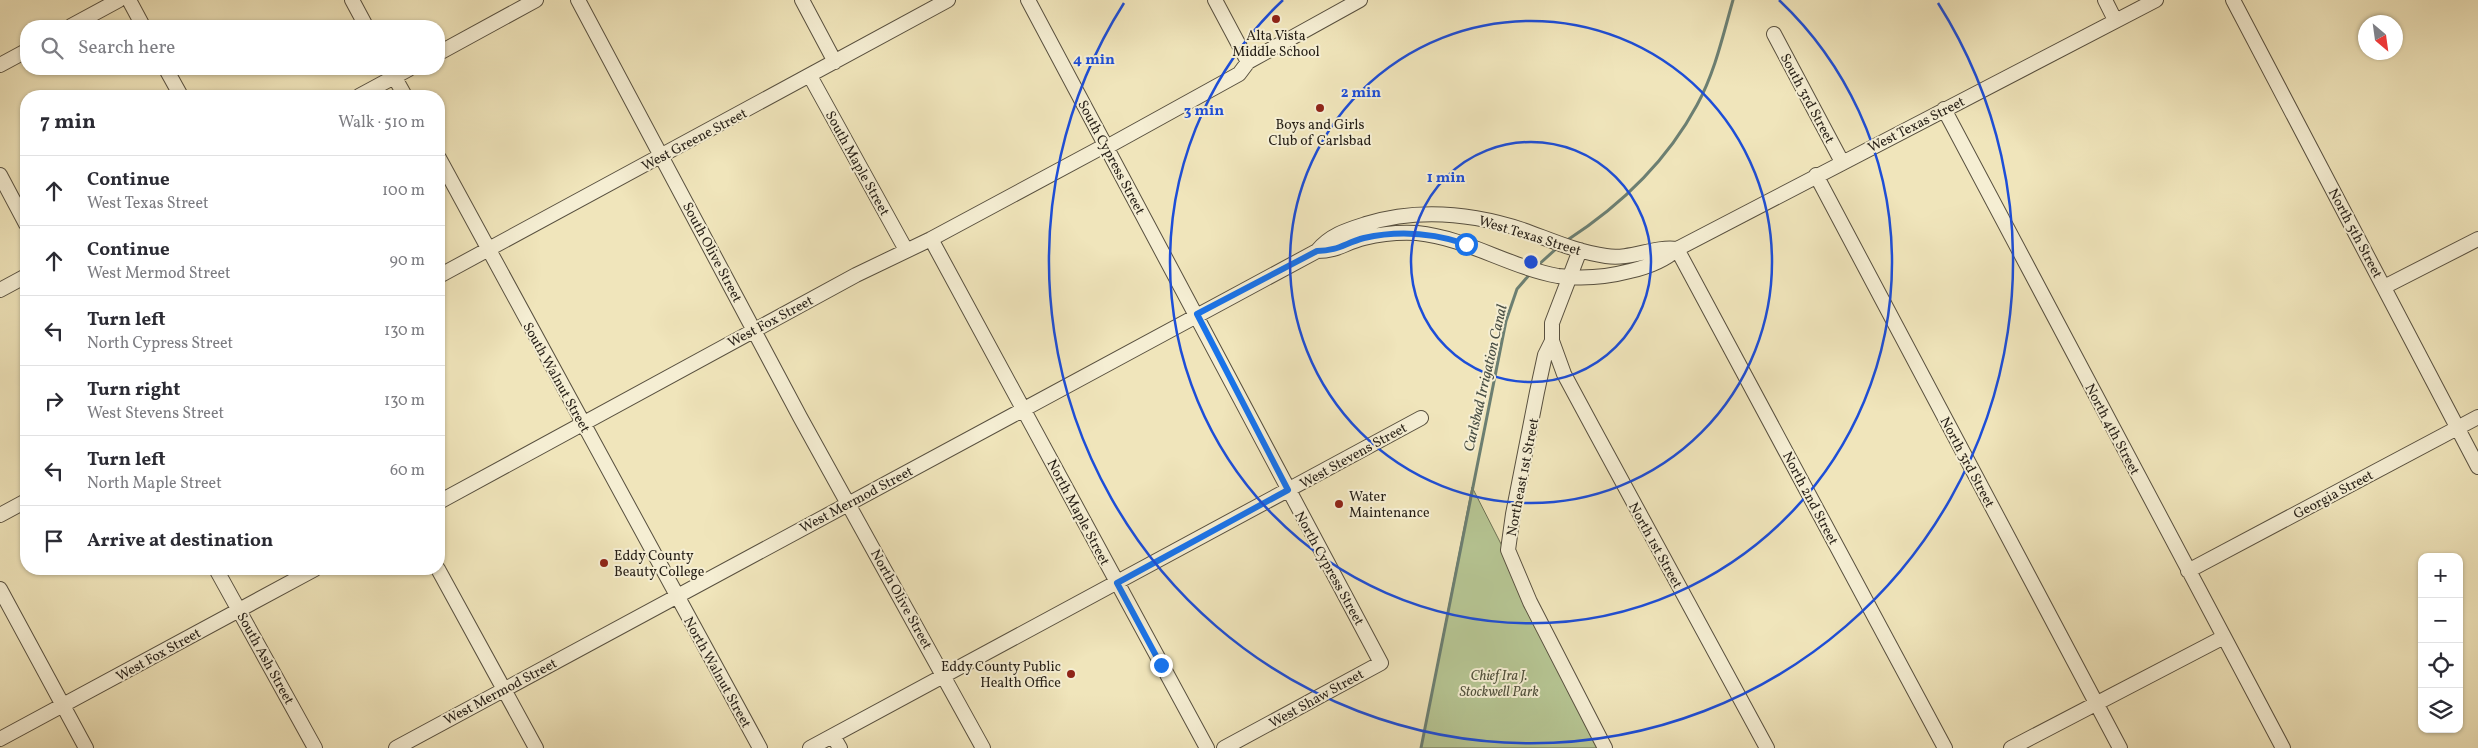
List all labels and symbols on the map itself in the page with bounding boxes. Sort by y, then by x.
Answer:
marker: Alta Vista Middle School [1270,13,1282,25]
north arrow [2358,15,2403,60]
place label: Alta Vista Middle School [1232,27,1320,62]
text: 4 min [1073,50,1115,71]
street label: South 3rd Street [1775,50,1838,147]
text: 2 min [1341,83,1381,104]
street label: West Texas Street [1865,93,1968,158]
street label: South Cypress Street [1072,97,1149,218]
text: 3 min [1184,101,1224,122]
marker: Boys and Girls Club of Carlsbad [1314,102,1326,114]
street label: West Greene Street [639,104,751,176]
street label: South Maple Street [820,108,893,220]
place label: Boys and Girls Club of Carlsbad [1269,116,1371,151]
text: 1 min [1427,168,1465,189]
street label: North 5th Street [2323,185,2386,282]
street label: South Olive Street [677,199,746,306]
street label: West Texas Street [1476,212,1583,261]
route start [1455,233,1478,256]
centre of rings [1522,253,1540,271]
street label: West Fox Street [725,292,817,353]
water label: Carlsbad Irrigation Canal [1459,303,1514,454]
street label: South Walnut Street [517,319,594,436]
street label: North 4th Street [2080,381,2144,479]
street label: North 3rd Street [1935,414,1999,511]
street label: Northeast 1st Street [1503,416,1544,538]
street label: West Stevens Street [1297,419,1411,494]
street label: North 2nd Street [1777,449,1842,549]
street label: North Maple Street [1042,456,1114,569]
street label: West Mermod Street [797,462,917,538]
street label: Georgia Street [2290,466,2377,524]
place label: Water Maintenance [1349,488,1430,523]
marker: Water Maintenance [1333,498,1345,510]
street label: North 1st Street [1623,499,1686,592]
street label: North Cypress Street [1289,508,1368,629]
street label: North Olive Street [865,546,936,653]
place label: Eddy County Beauty College [614,547,705,582]
marker: Eddy County Beauty College [598,557,610,569]
street label: South Ash Street [231,609,298,708]
street label: North Walnut Street [678,614,755,732]
street label: West Fox Street [113,624,205,686]
street label: West Mermod Street [441,654,561,730]
route end [1150,654,1173,677]
place label: Eddy County Public Health Office [941,658,1061,693]
street label: West Shaw Street [1266,665,1368,733]
park label: Chief Ira J. Stockwell Park [1459,667,1539,702]
marker: Eddy County Public Health Office [1065,668,1077,680]

